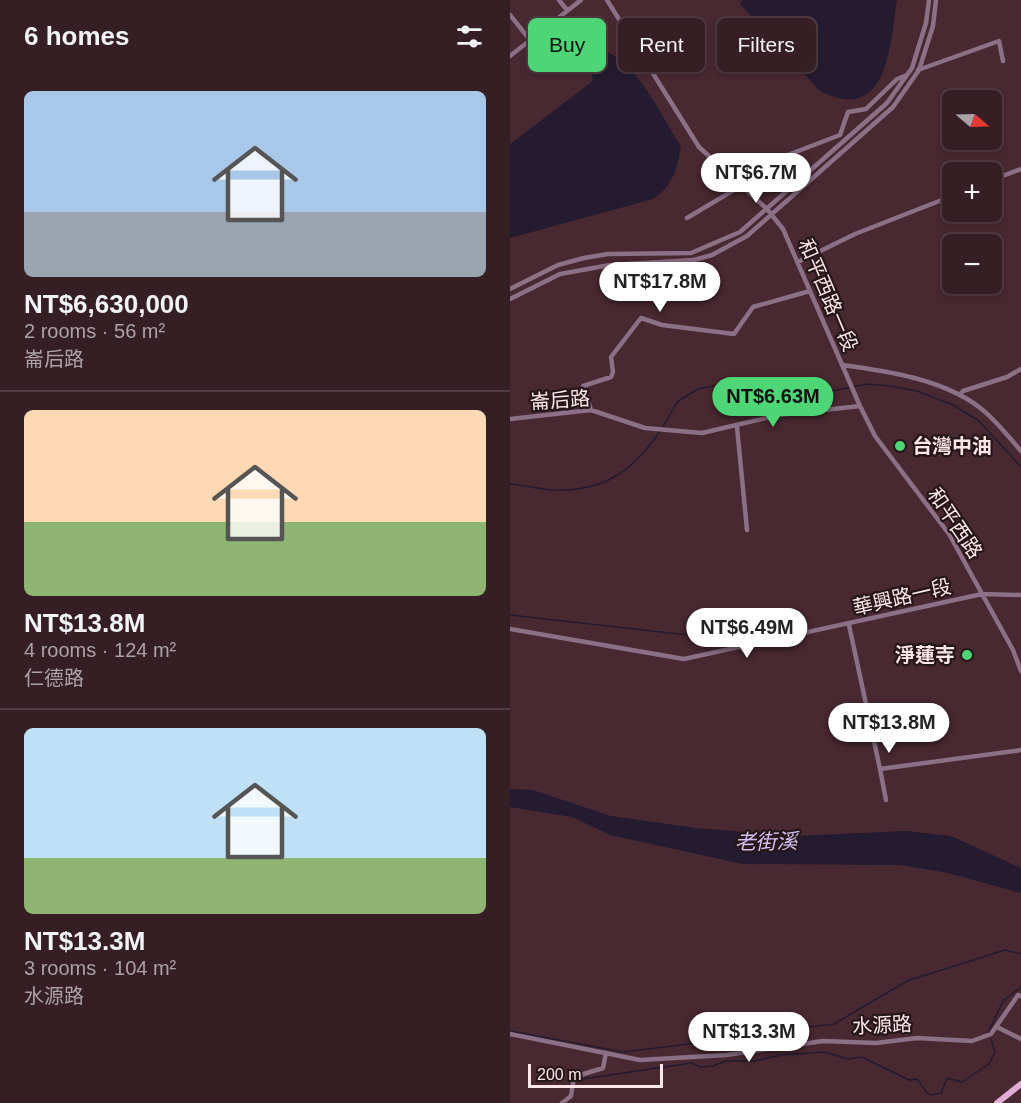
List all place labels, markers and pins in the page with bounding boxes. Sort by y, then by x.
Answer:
pin: NT$6.7M [701,153,811,204]
pin: NT$17.8M [598,262,722,313]
pin: NT$6.63M [711,377,835,428]
place label: 台灣中油 [912,435,992,457]
marker: 台灣中油 [893,439,907,453]
pin: NT$6.49M [685,608,809,659]
place label: 淨蓮寺 [895,644,955,666]
marker: 淨蓮寺 [960,648,974,662]
pin: NT$13.8M [827,703,951,754]
pin: NT$13.3M [687,1012,811,1063]

